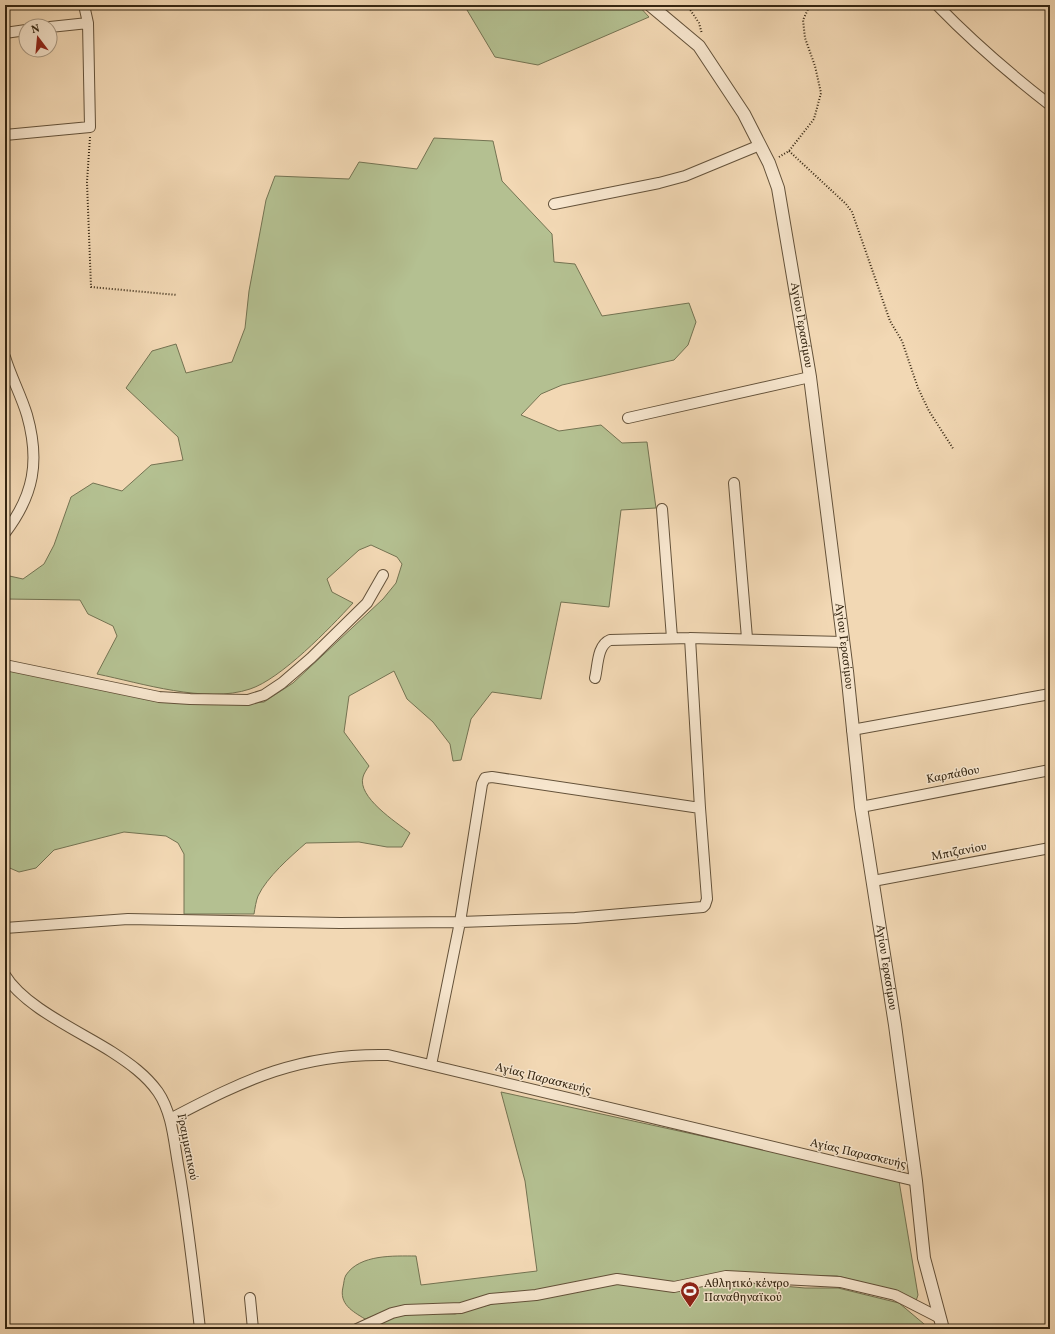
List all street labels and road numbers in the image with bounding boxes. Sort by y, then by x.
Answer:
street label: Αγίου Γερασίμου [786,281,816,369]
street label: Αγίου Γερασίμου [831,602,857,690]
street label: Καρπάθου [925,762,981,788]
street label: Μπιζανίου [930,839,988,865]
street label: Αγίου Γερασίμου [871,923,901,1012]
street label: Αγίας Παρασκευής [493,1059,593,1099]
street label: Γραμματικού [173,1112,201,1182]
street label: Αγίας Παρασκευής [808,1135,908,1173]

